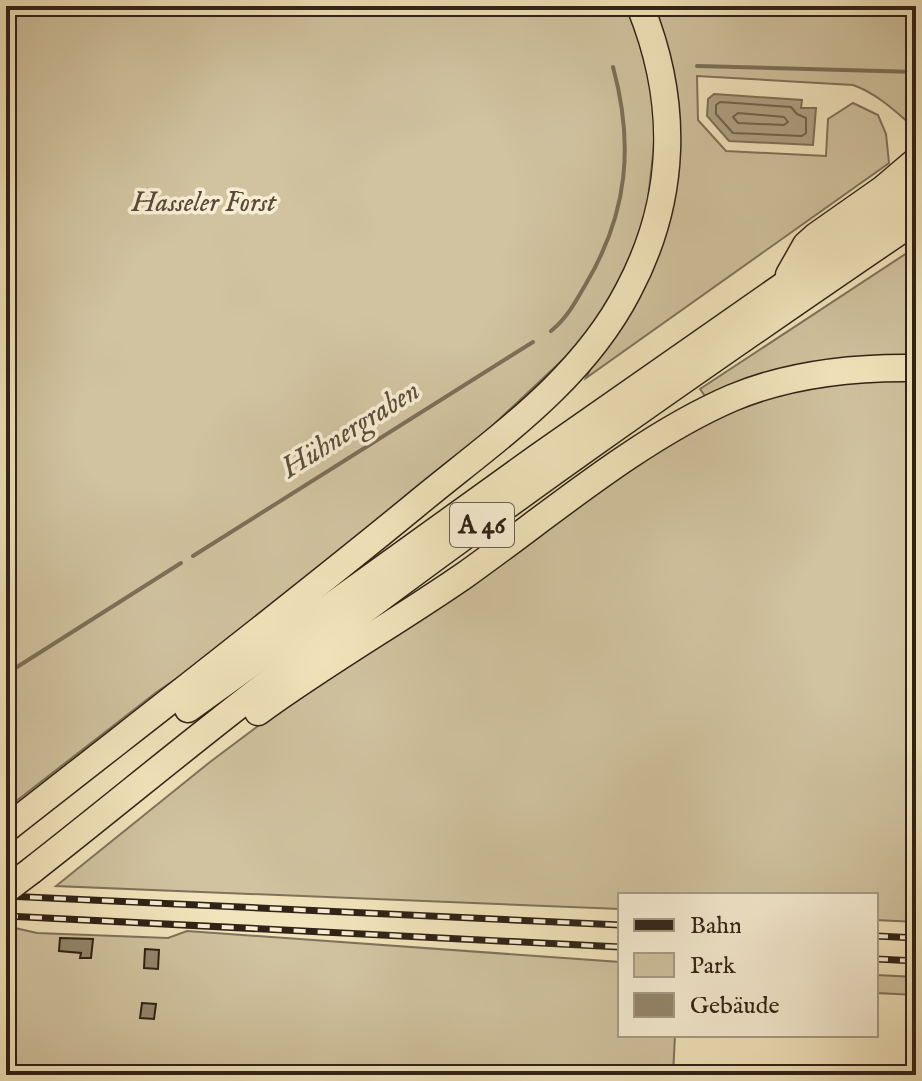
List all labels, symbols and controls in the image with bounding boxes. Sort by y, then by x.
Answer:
park label: Hasseler Forst [131,186,277,221]
water label: Hühnergraben [274,372,427,488]
road number: A 46 [450,503,514,547]
legend [618,893,878,1037]
text: Bahn [690,911,742,942]
text: Park [690,951,736,982]
text: Gebäude [690,991,780,1022]

